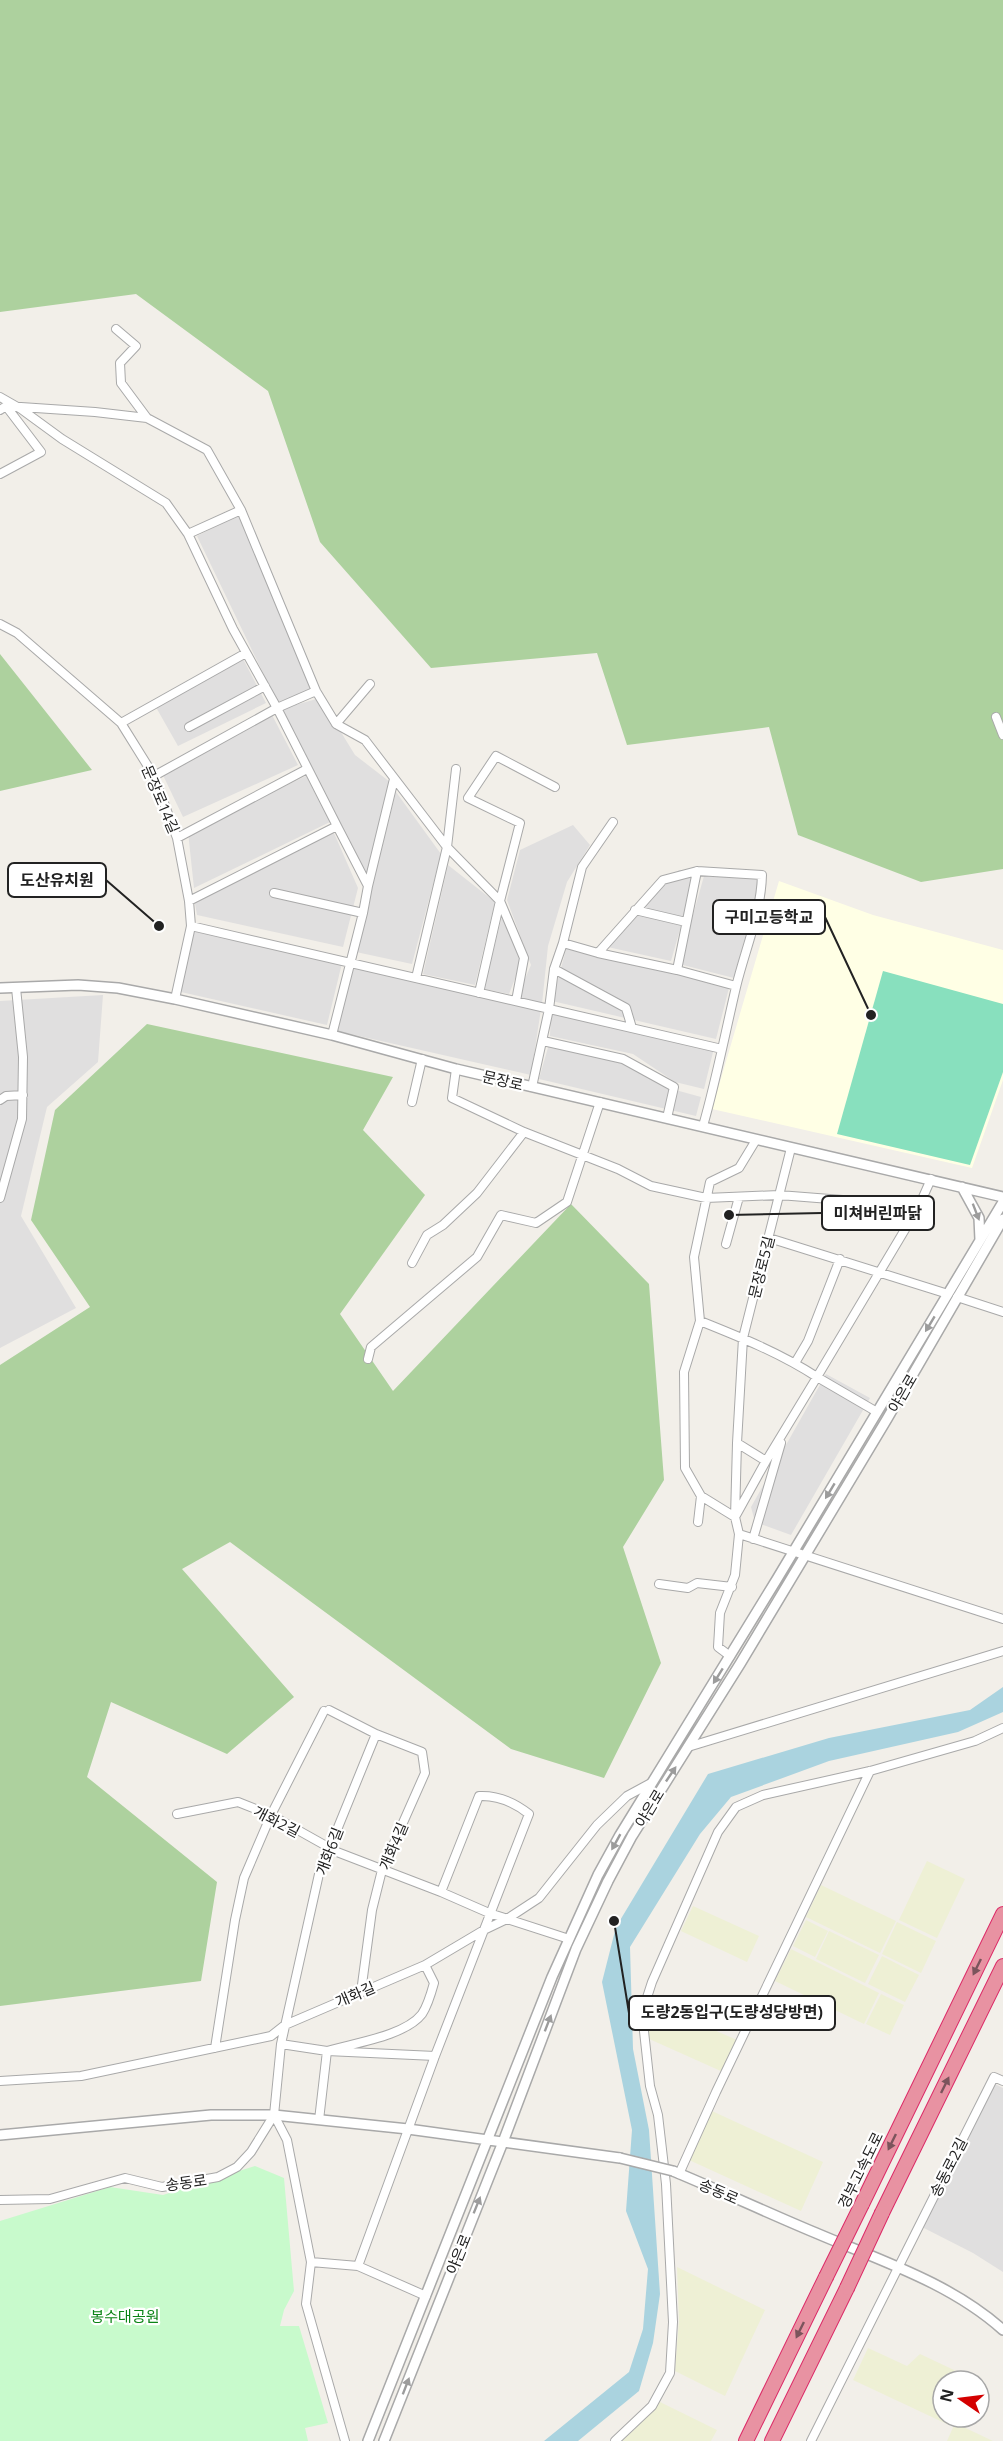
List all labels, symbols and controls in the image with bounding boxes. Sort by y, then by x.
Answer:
street label: 문장로14길 [138,762,184,836]
callout: 도산유치원 [8,863,106,897]
text: 도산유치원 [20,869,94,891]
callout: 구미고등학교 [713,900,825,934]
text: 구미고등학교 [725,906,813,928]
street label: 문장로 [481,1066,525,1094]
callout: 미쳐버린파닭 [822,1196,934,1230]
text: 미쳐버린파닭 [834,1202,922,1224]
one-way arrow [971,1204,981,1222]
street label: 문장로5길 [744,1234,778,1300]
one-way arrow [924,1316,935,1332]
street label: 야은로 [883,1370,921,1416]
one-way arrow [824,1483,835,1499]
one-way arrow [712,1668,723,1684]
one-way arrow [665,1765,676,1782]
street label: 야은로 [630,1785,668,1831]
street label: 개화2길 [250,1801,304,1841]
street label: 개화4길 [374,1819,412,1873]
street label: 개화6길 [311,1824,347,1878]
one-way arrow [611,1834,621,1851]
one-way arrow [973,1958,982,1975]
street label: 개화길 [332,1977,378,2011]
callout: 도량2동입구(도량성당방면) [629,1996,835,2030]
text: 도량2동입구(도량성당방면) [641,2001,823,2023]
one-way arrow [543,2014,553,2032]
one-way arrow [939,2076,949,2094]
street label: 경부고속도로 [833,2128,887,2212]
one-way arrow [887,2134,897,2151]
street label: 송동로2길 [925,2134,971,2200]
street label: 송동로 [164,2169,208,2195]
street label: 송동로 [696,2174,742,2208]
one-way arrow [473,2196,483,2214]
street label: 야은로 [441,2231,475,2277]
park label: 봉수대공원 [90,2306,160,2326]
one-way arrow [796,2321,805,2338]
north arrow [931,2369,991,2429]
one-way arrow [401,2377,411,2395]
text: N [934,2386,959,2404]

